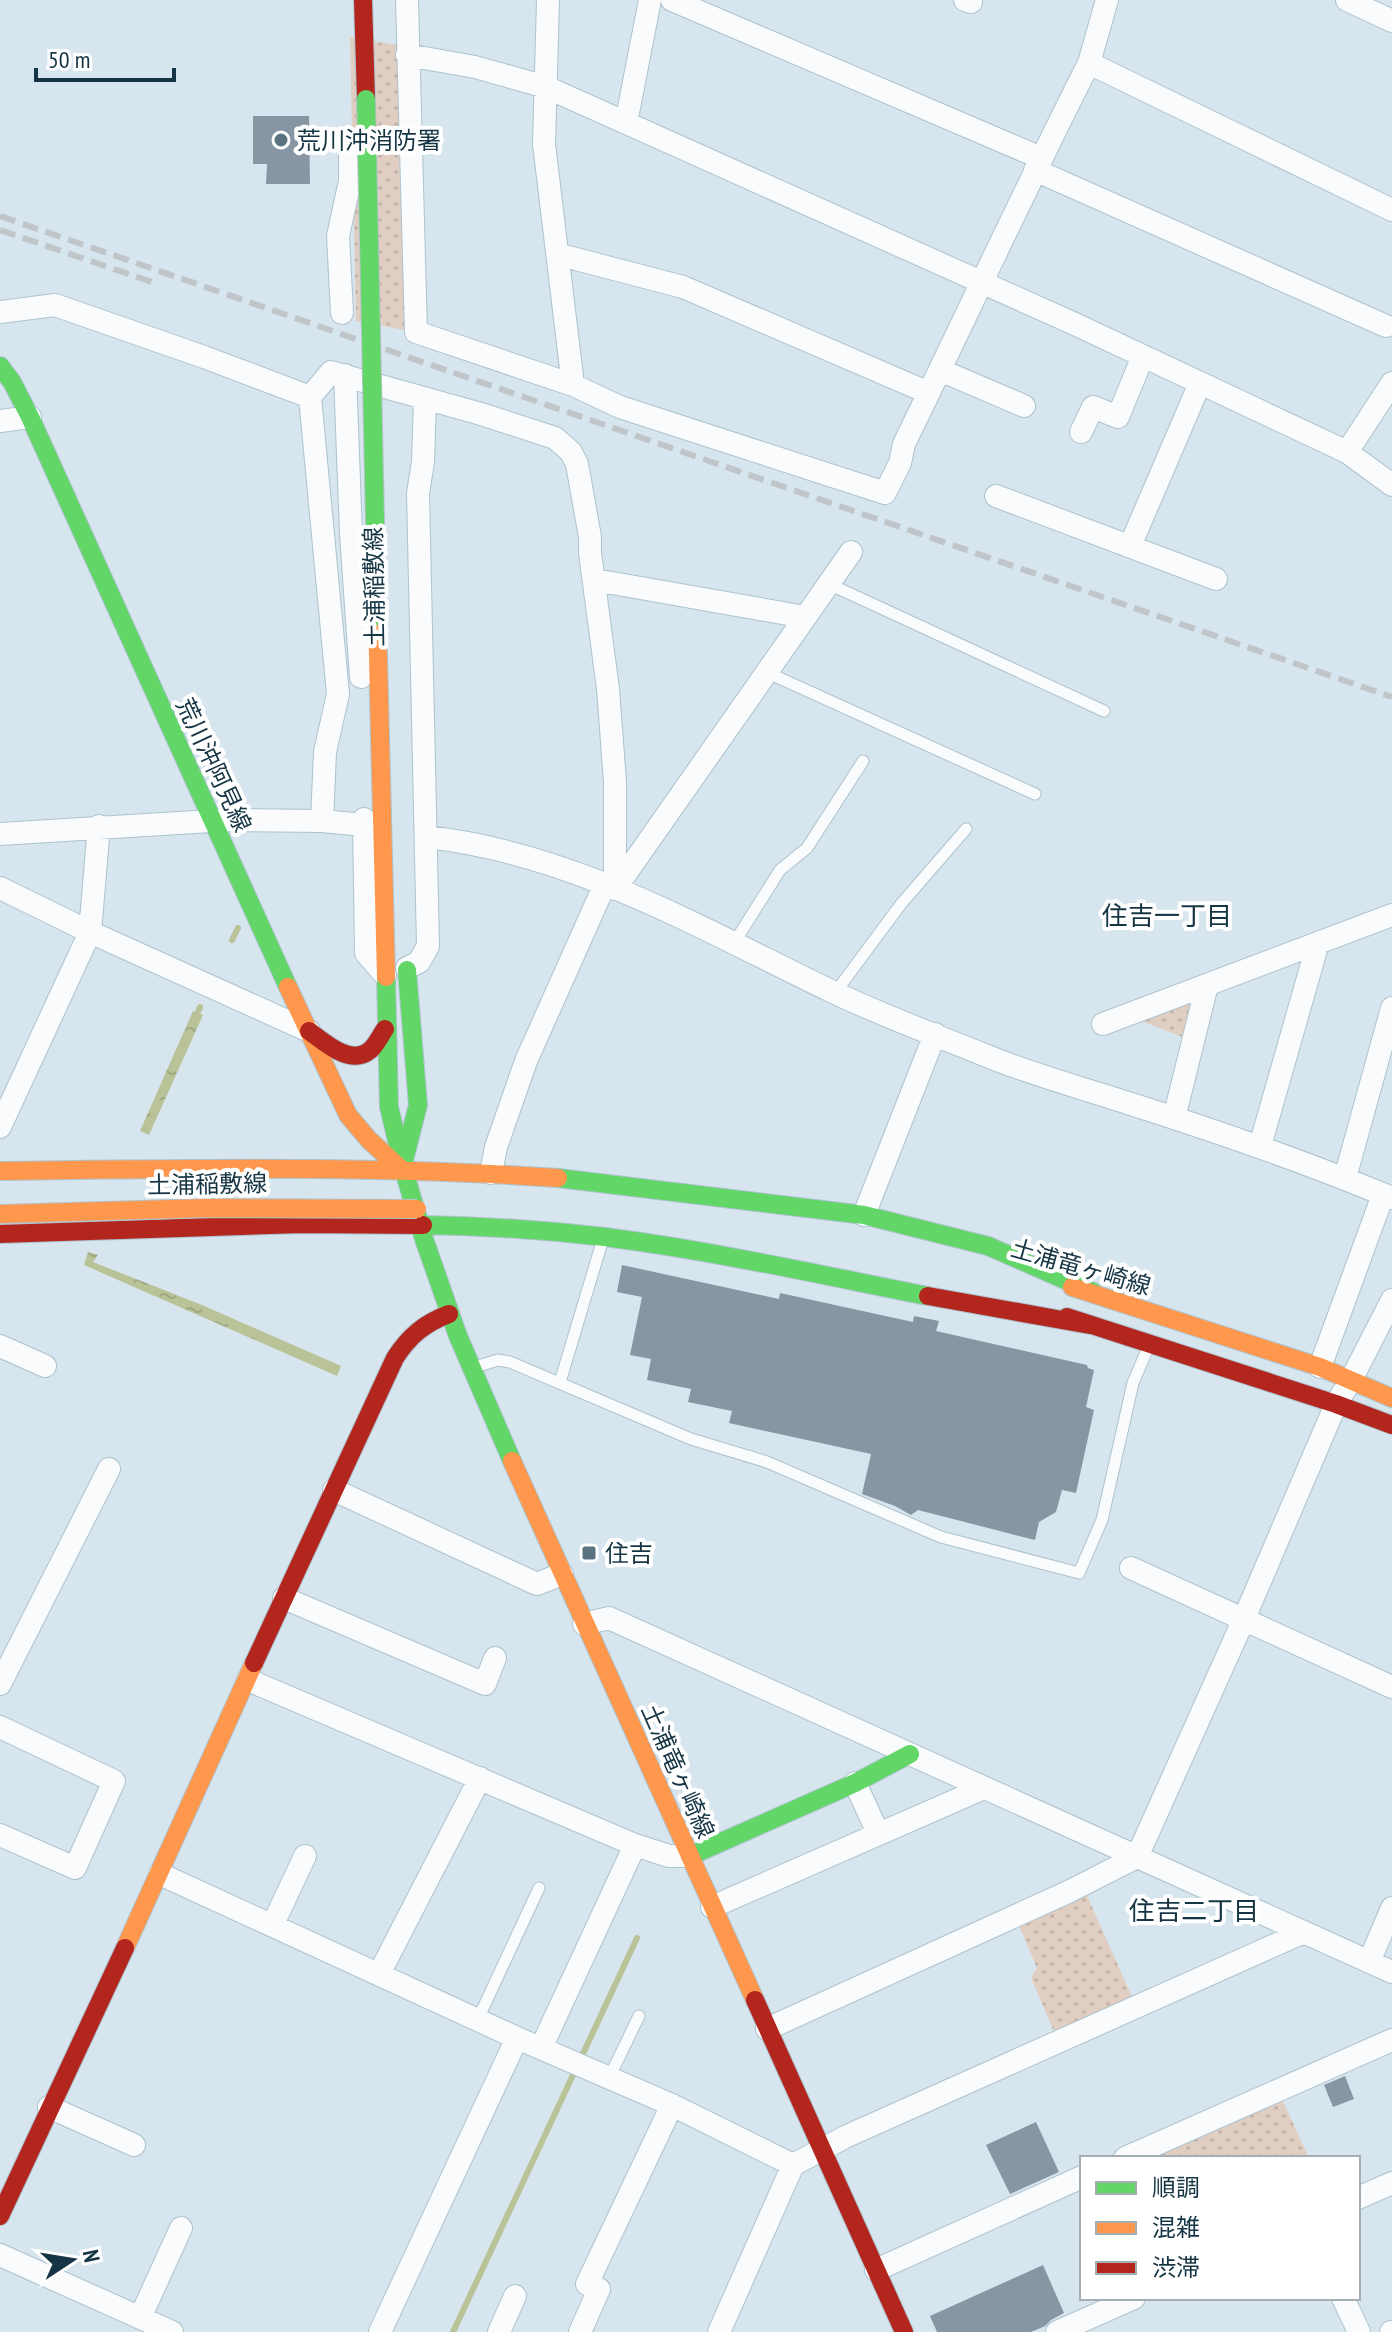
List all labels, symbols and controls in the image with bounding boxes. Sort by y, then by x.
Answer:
scale bar [36,32,174,82]
text: 50 m [48,44,90,75]
place label: 荒川沖消防署 [297,125,441,156]
marker: 荒川沖消防署 [272,131,290,149]
street label: 土浦稲敷線 [357,527,391,647]
street label: 荒川沖阿見線 [170,693,258,837]
district label: 住吉一丁目 [1102,899,1232,932]
street label: 土浦稲敷線 [147,1167,267,1201]
street label: 土浦竜ヶ崎線 [1008,1232,1154,1302]
place label: 住吉 [605,1538,653,1569]
marker: 住吉 [580,1544,598,1562]
street label: 土浦竜ヶ崎線 [635,1699,721,1843]
district label: 住吉二丁目 [1129,1894,1259,1927]
legend [1080,2156,1360,2300]
text: 順調 [1152,2172,1200,2203]
text: 混雑 [1152,2212,1200,2243]
north arrow [32,2220,112,2300]
text: N [77,2247,106,2265]
text: 渋滞 [1152,2252,1200,2283]

